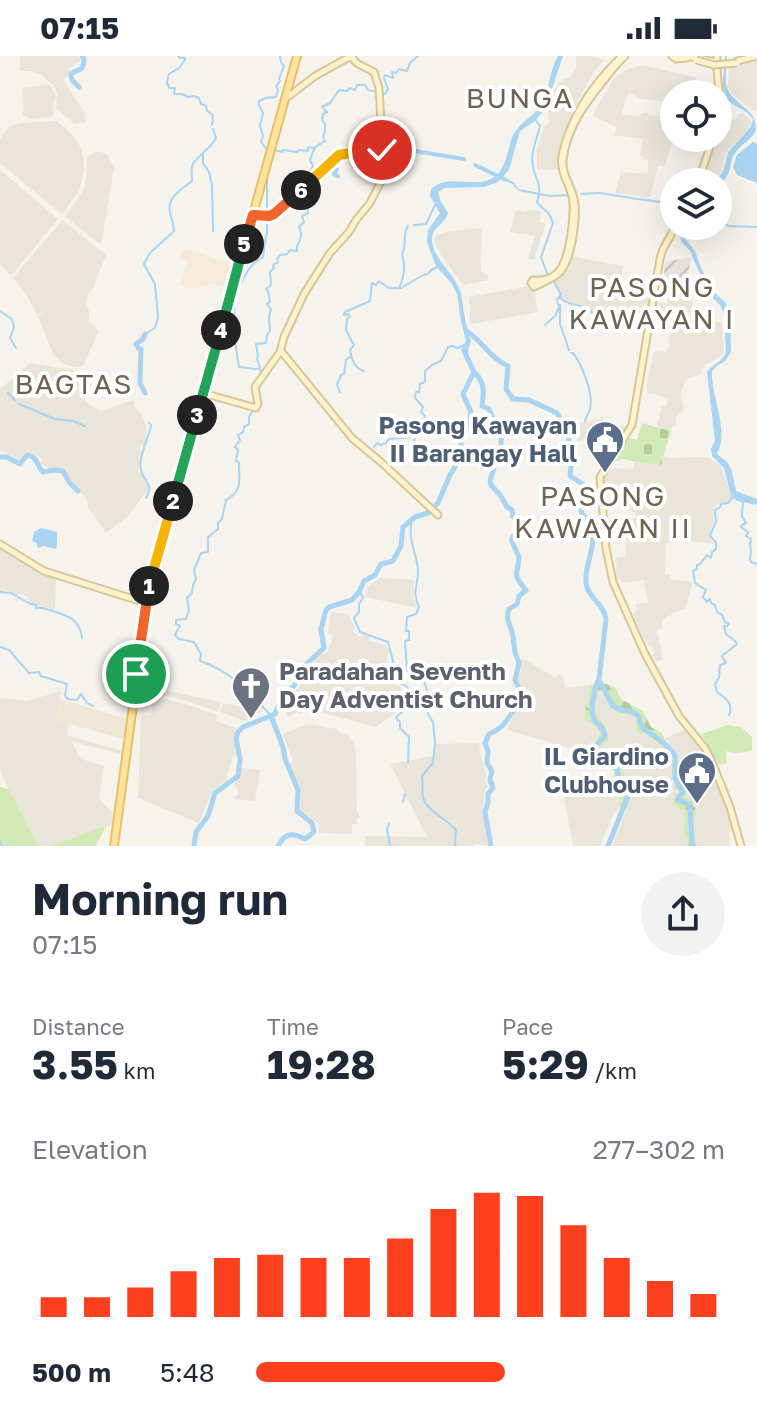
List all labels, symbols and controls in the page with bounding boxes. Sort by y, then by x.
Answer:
text: 07:15 [40,10,119,46]
map controls [660,80,732,240]
button: locate [660,80,732,152]
district label: BUNGA [466,81,574,114]
pin [348,116,416,184]
icon: check [360,128,404,172]
button: layers [660,168,732,240]
pin: 6 [281,170,321,210]
text: 6 [294,176,308,203]
pin: 5 [224,224,264,264]
text: 5 [237,230,251,257]
district label: PASONG KAWAYAN I [568,270,736,335]
pin: 4 [201,310,241,350]
text: 4 [214,316,228,343]
district label: BAGTAS [14,367,134,400]
pin: 3 [177,395,217,435]
text: 3 [190,401,204,428]
place label: Pasong Kawayan II Barangay Hall [379,410,577,467]
public building icon: Pasong Kawayan II Barangay Hall [584,419,626,474]
district label: PASONG KAWAYAN II [514,479,692,544]
pin: 2 [153,481,193,521]
text: 2 [166,487,180,514]
pin: 1 [129,566,169,606]
text: 1 [143,572,155,599]
pin [102,640,170,708]
icon: arrive [114,652,158,696]
place label: Paradahan Seventh Day Adventist Church [279,656,533,713]
church icon: Paradahan Seventh Day Adventist Church [230,665,272,720]
place label: IL Giardino Clubhouse [544,741,669,798]
public building icon: IL Giardino Clubhouse [676,750,718,805]
text: Morning run [32,872,288,925]
button: share [641,872,725,956]
text: 07:15 [32,929,97,960]
text: Distance [32,1013,124,1040]
text: Time [267,1013,319,1040]
text: Pace [502,1013,553,1040]
text: 3.55 [32,1040,118,1088]
text: 19:28 [267,1040,376,1088]
text: 5:29 [502,1040,589,1088]
text: km [118,1057,155,1084]
text: /km [589,1057,637,1084]
text: Elevation [32,1134,148,1165]
text: 277–302 m [593,1134,725,1165]
text: 500 m [32,1357,111,1388]
text: 5:48 [160,1357,215,1388]

